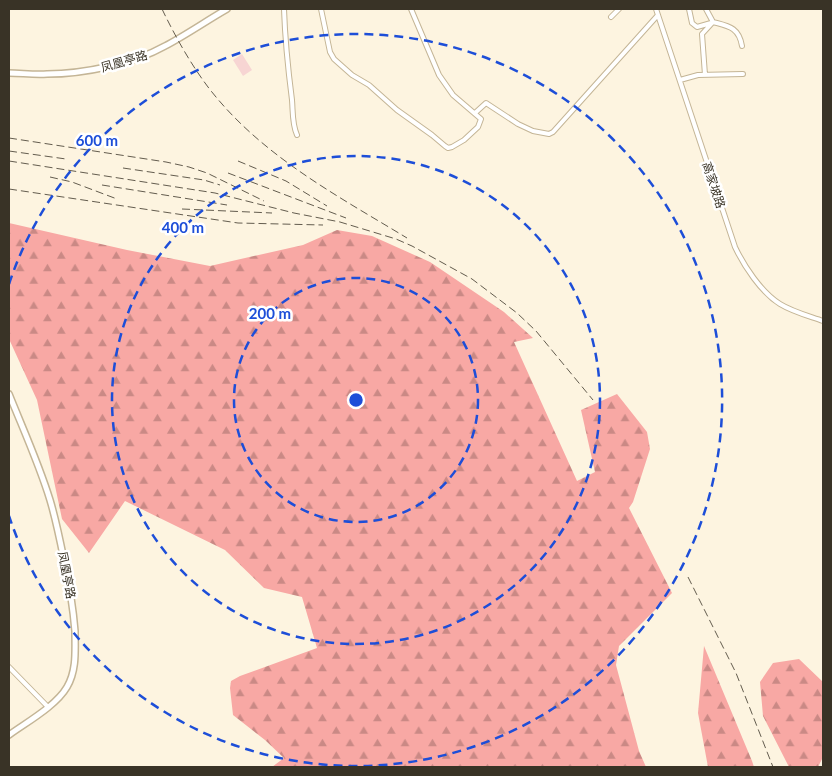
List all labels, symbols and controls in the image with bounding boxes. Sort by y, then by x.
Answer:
street label: 凤凰亭路 [99,47,149,75]
text: 600 m [76,131,118,149]
street label: 高家坡路 [699,160,729,210]
text: 400 m [162,218,204,236]
text: 200 m [249,304,291,322]
centre of rings [347,391,365,409]
street label: 凤凰亭路 [55,550,79,600]

